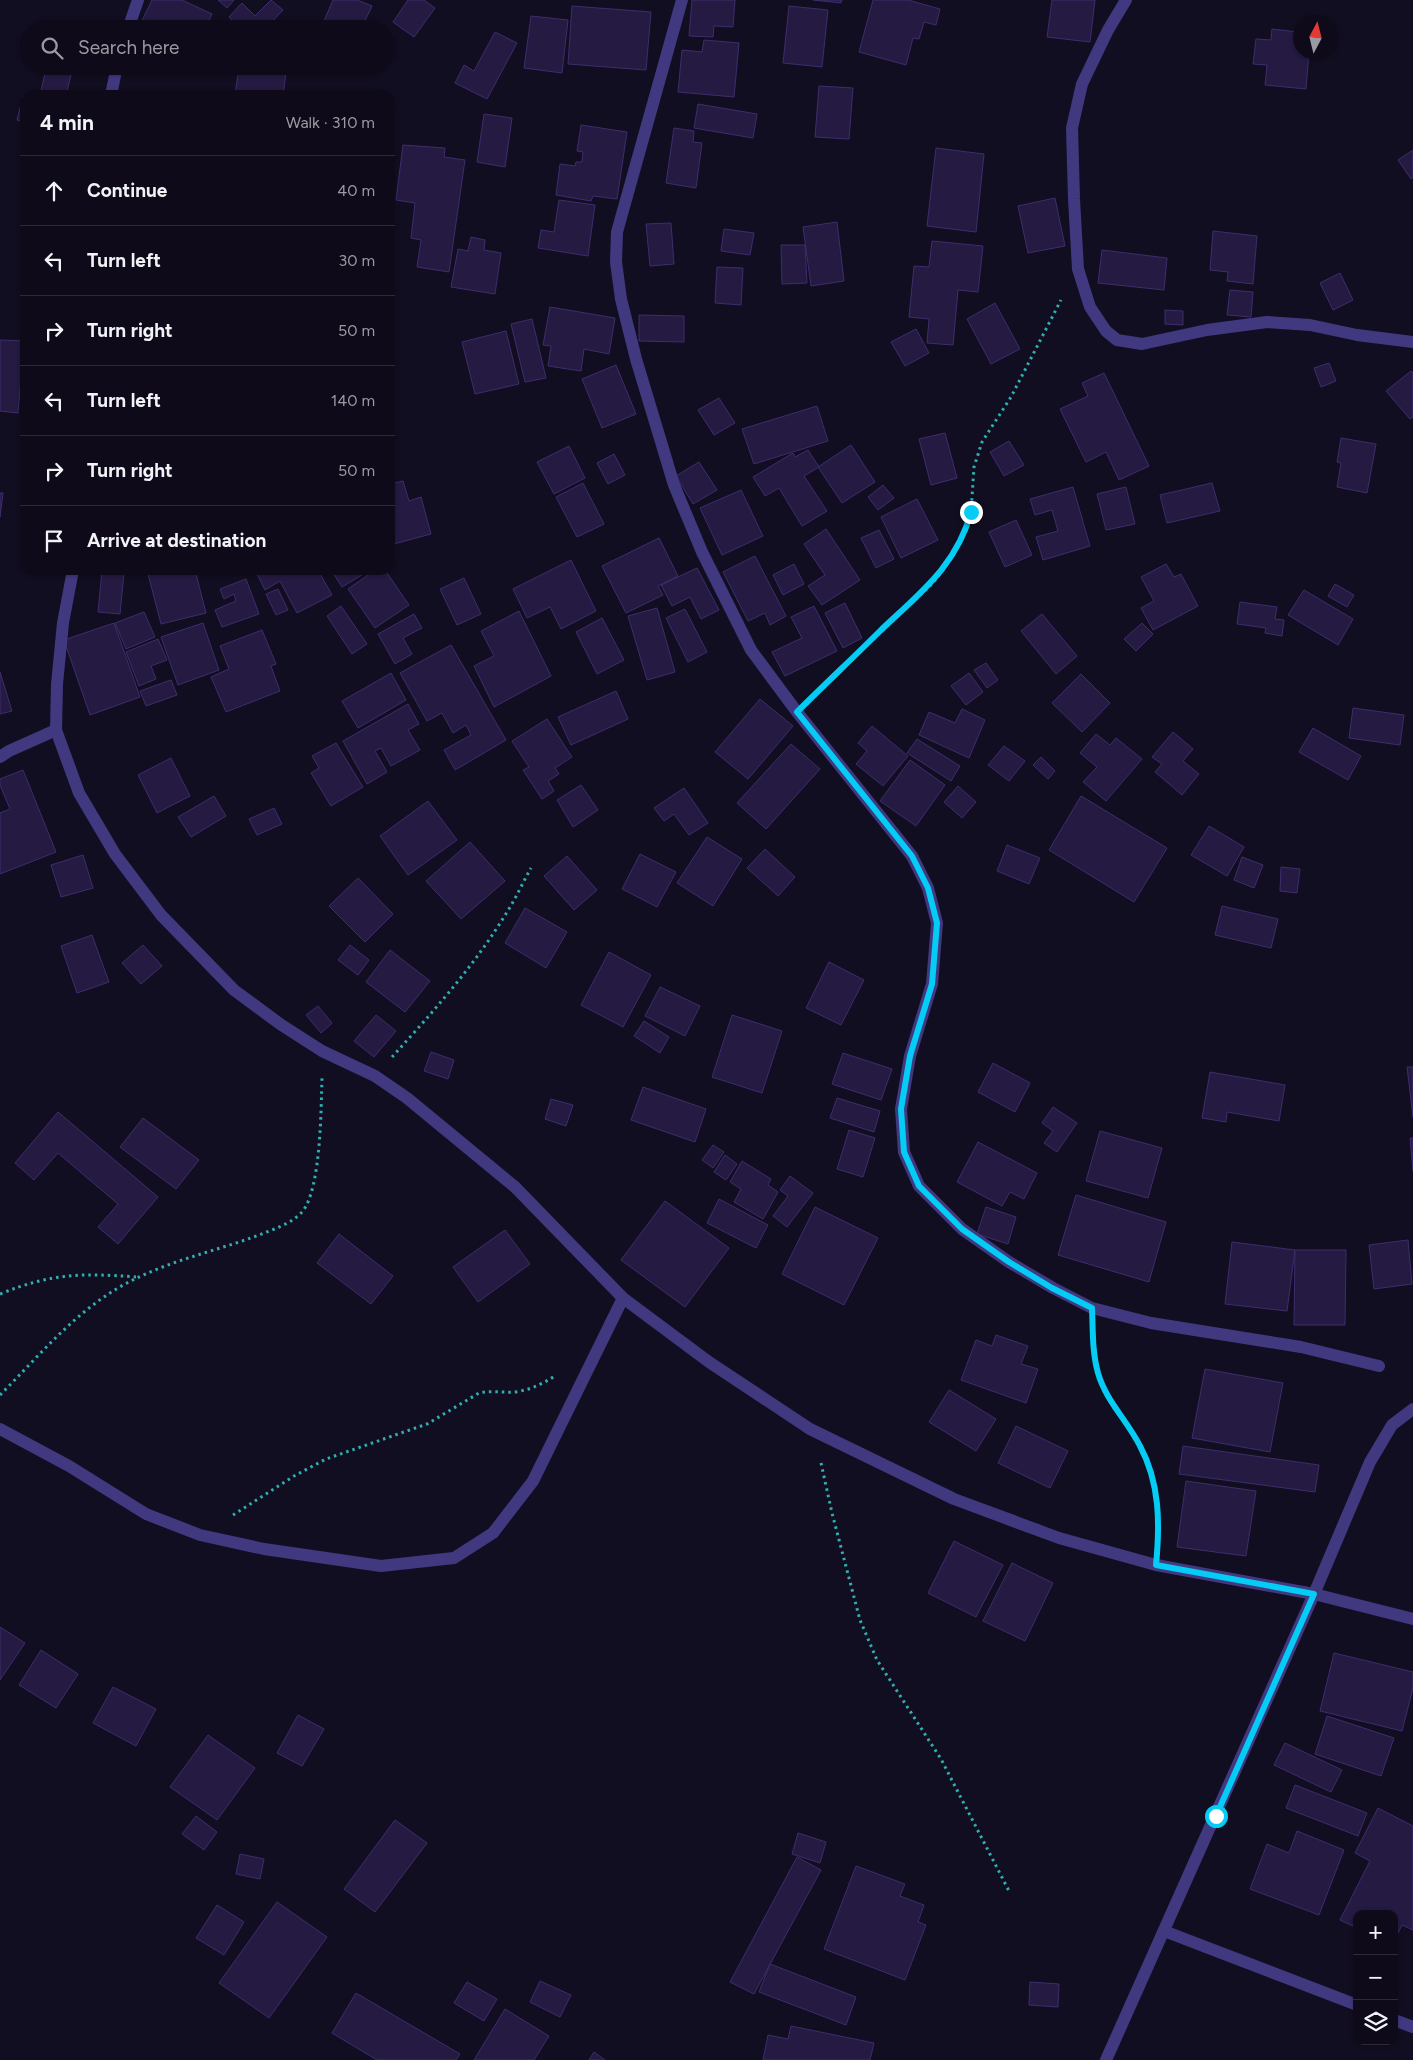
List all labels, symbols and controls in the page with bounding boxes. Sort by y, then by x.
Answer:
north arrow [1293,15,1338,60]
search box [20,20,395,75]
icon: search [38,34,66,62]
text: Search here [78,36,180,59]
text: 4 min [40,110,94,135]
text: Walk · 310 m [286,113,375,132]
icon: ahead [40,177,68,205]
text: Continue [87,179,167,202]
text: 40 m [337,181,375,200]
icon: left [40,247,68,275]
text: Turn left [87,249,161,272]
text: 30 m [338,251,375,270]
icon: right [40,317,68,345]
text: Turn right [87,319,173,342]
text: 50 m [338,321,375,340]
icon: left [40,387,68,415]
text: Turn left [87,389,161,412]
text: 140 m [331,391,375,410]
icon: right [40,457,68,485]
text: Turn right [87,459,173,482]
text: 50 m [338,461,375,480]
route end [960,501,983,524]
icon: arrive [40,527,68,555]
text: Arrive at destination [87,529,266,552]
route start [1205,1805,1228,1828]
map controls [1353,1910,1398,2045]
button: + [1353,1910,1398,1955]
button: − [1353,1955,1398,2000]
button: layers [1353,2000,1398,2045]

